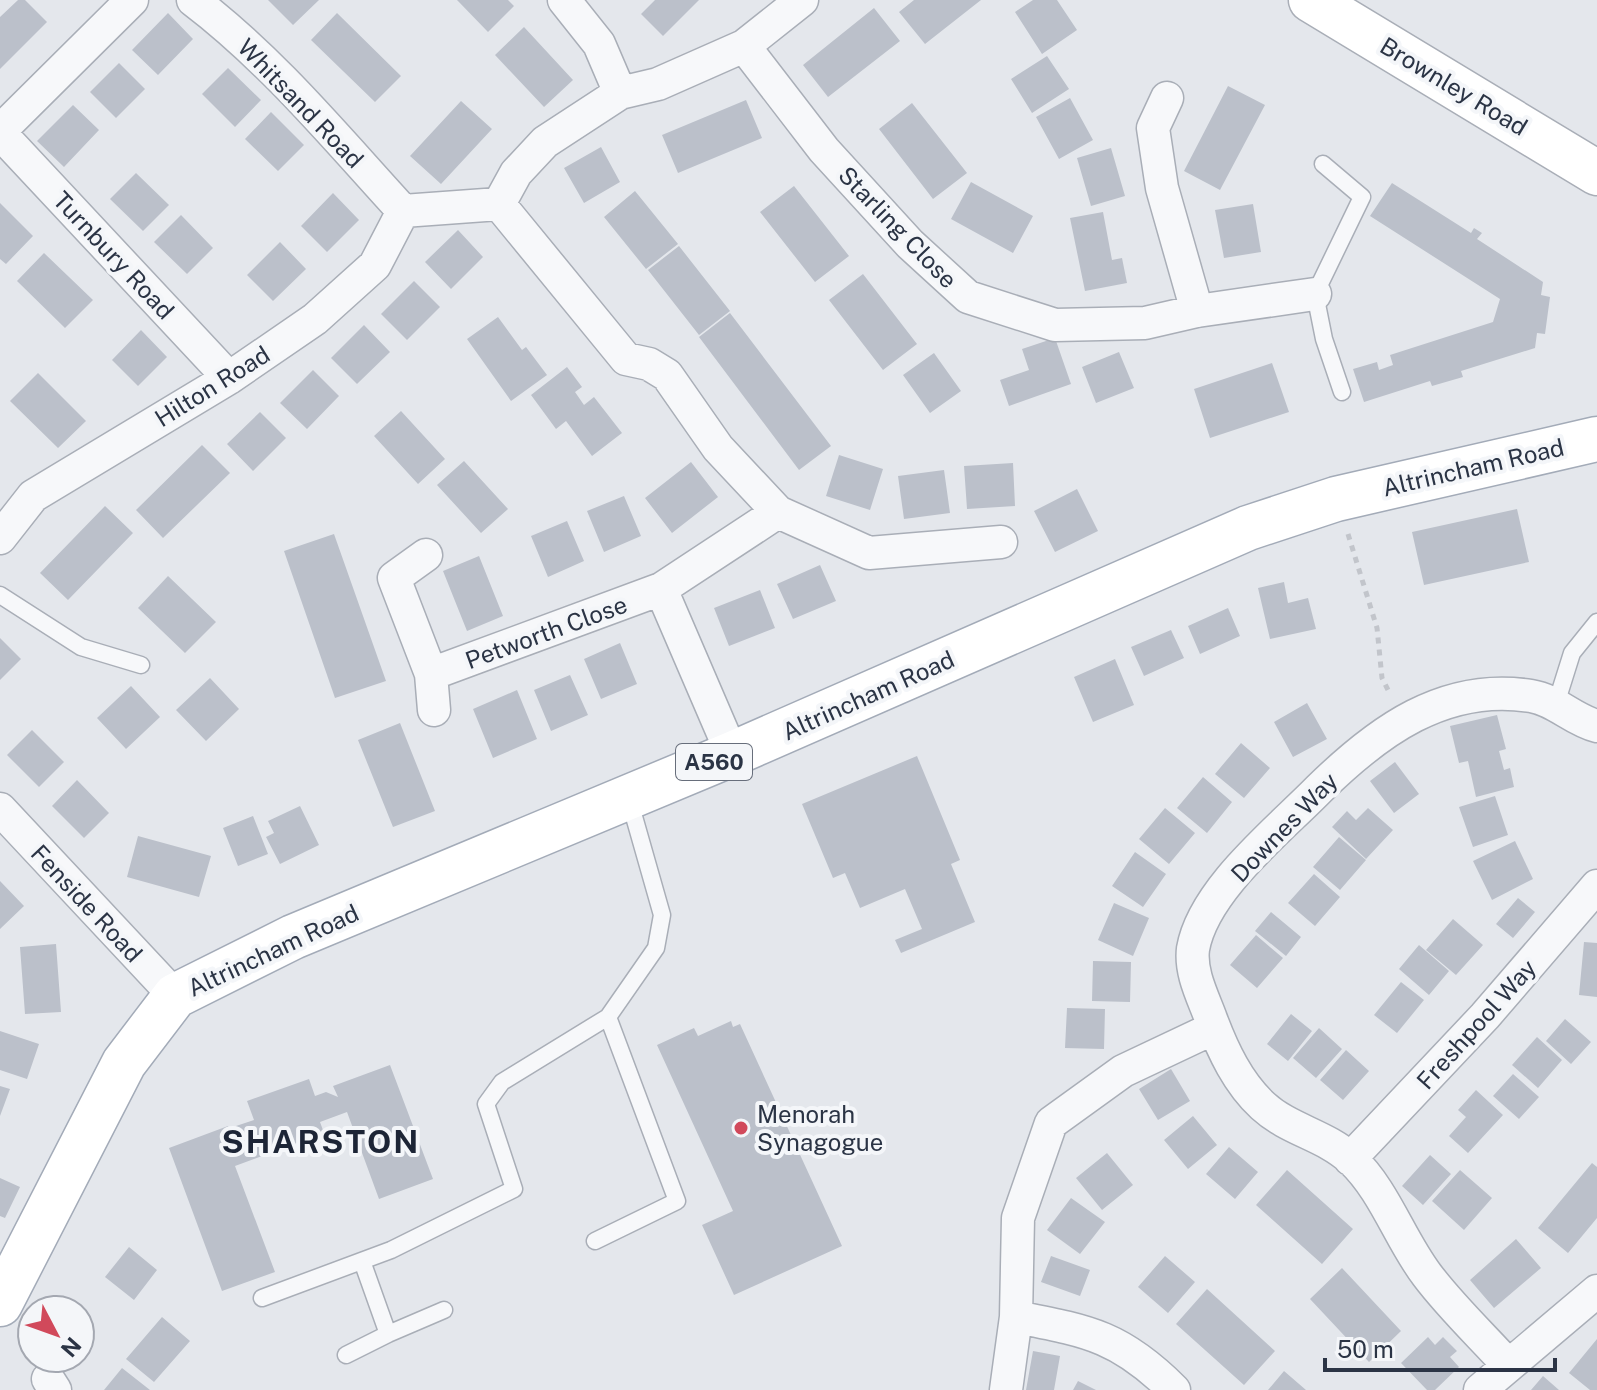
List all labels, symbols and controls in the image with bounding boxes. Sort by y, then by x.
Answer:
street label: Brownley Road [1375,31,1533,141]
street label: Whitsand Road [232,33,370,173]
street label: Starling Close [833,161,963,293]
street label: Turnbury Road [48,186,180,324]
street label: Hilton Road [149,340,275,432]
street label: Altrincham Road [1380,432,1566,502]
street label: Petworth Close [461,590,631,674]
street label: Altrincham Road [778,644,958,746]
road number: A560 [676,744,752,780]
street label: Downes Way [1225,766,1343,887]
street label: Fenside Road [26,839,148,967]
street label: Altrincham Road [183,898,363,1002]
street label: Freshpool Way [1411,953,1542,1094]
place label: Menorah Synagogue [757,1100,883,1156]
marker: Menorah Synagogue [732,1119,750,1137]
district label: SHARSTON [222,1123,420,1160]
north arrow [16,1294,96,1374]
scale bar [1325,1322,1555,1372]
text: N [56,1332,87,1362]
text: 50 m [1337,1335,1394,1363]

